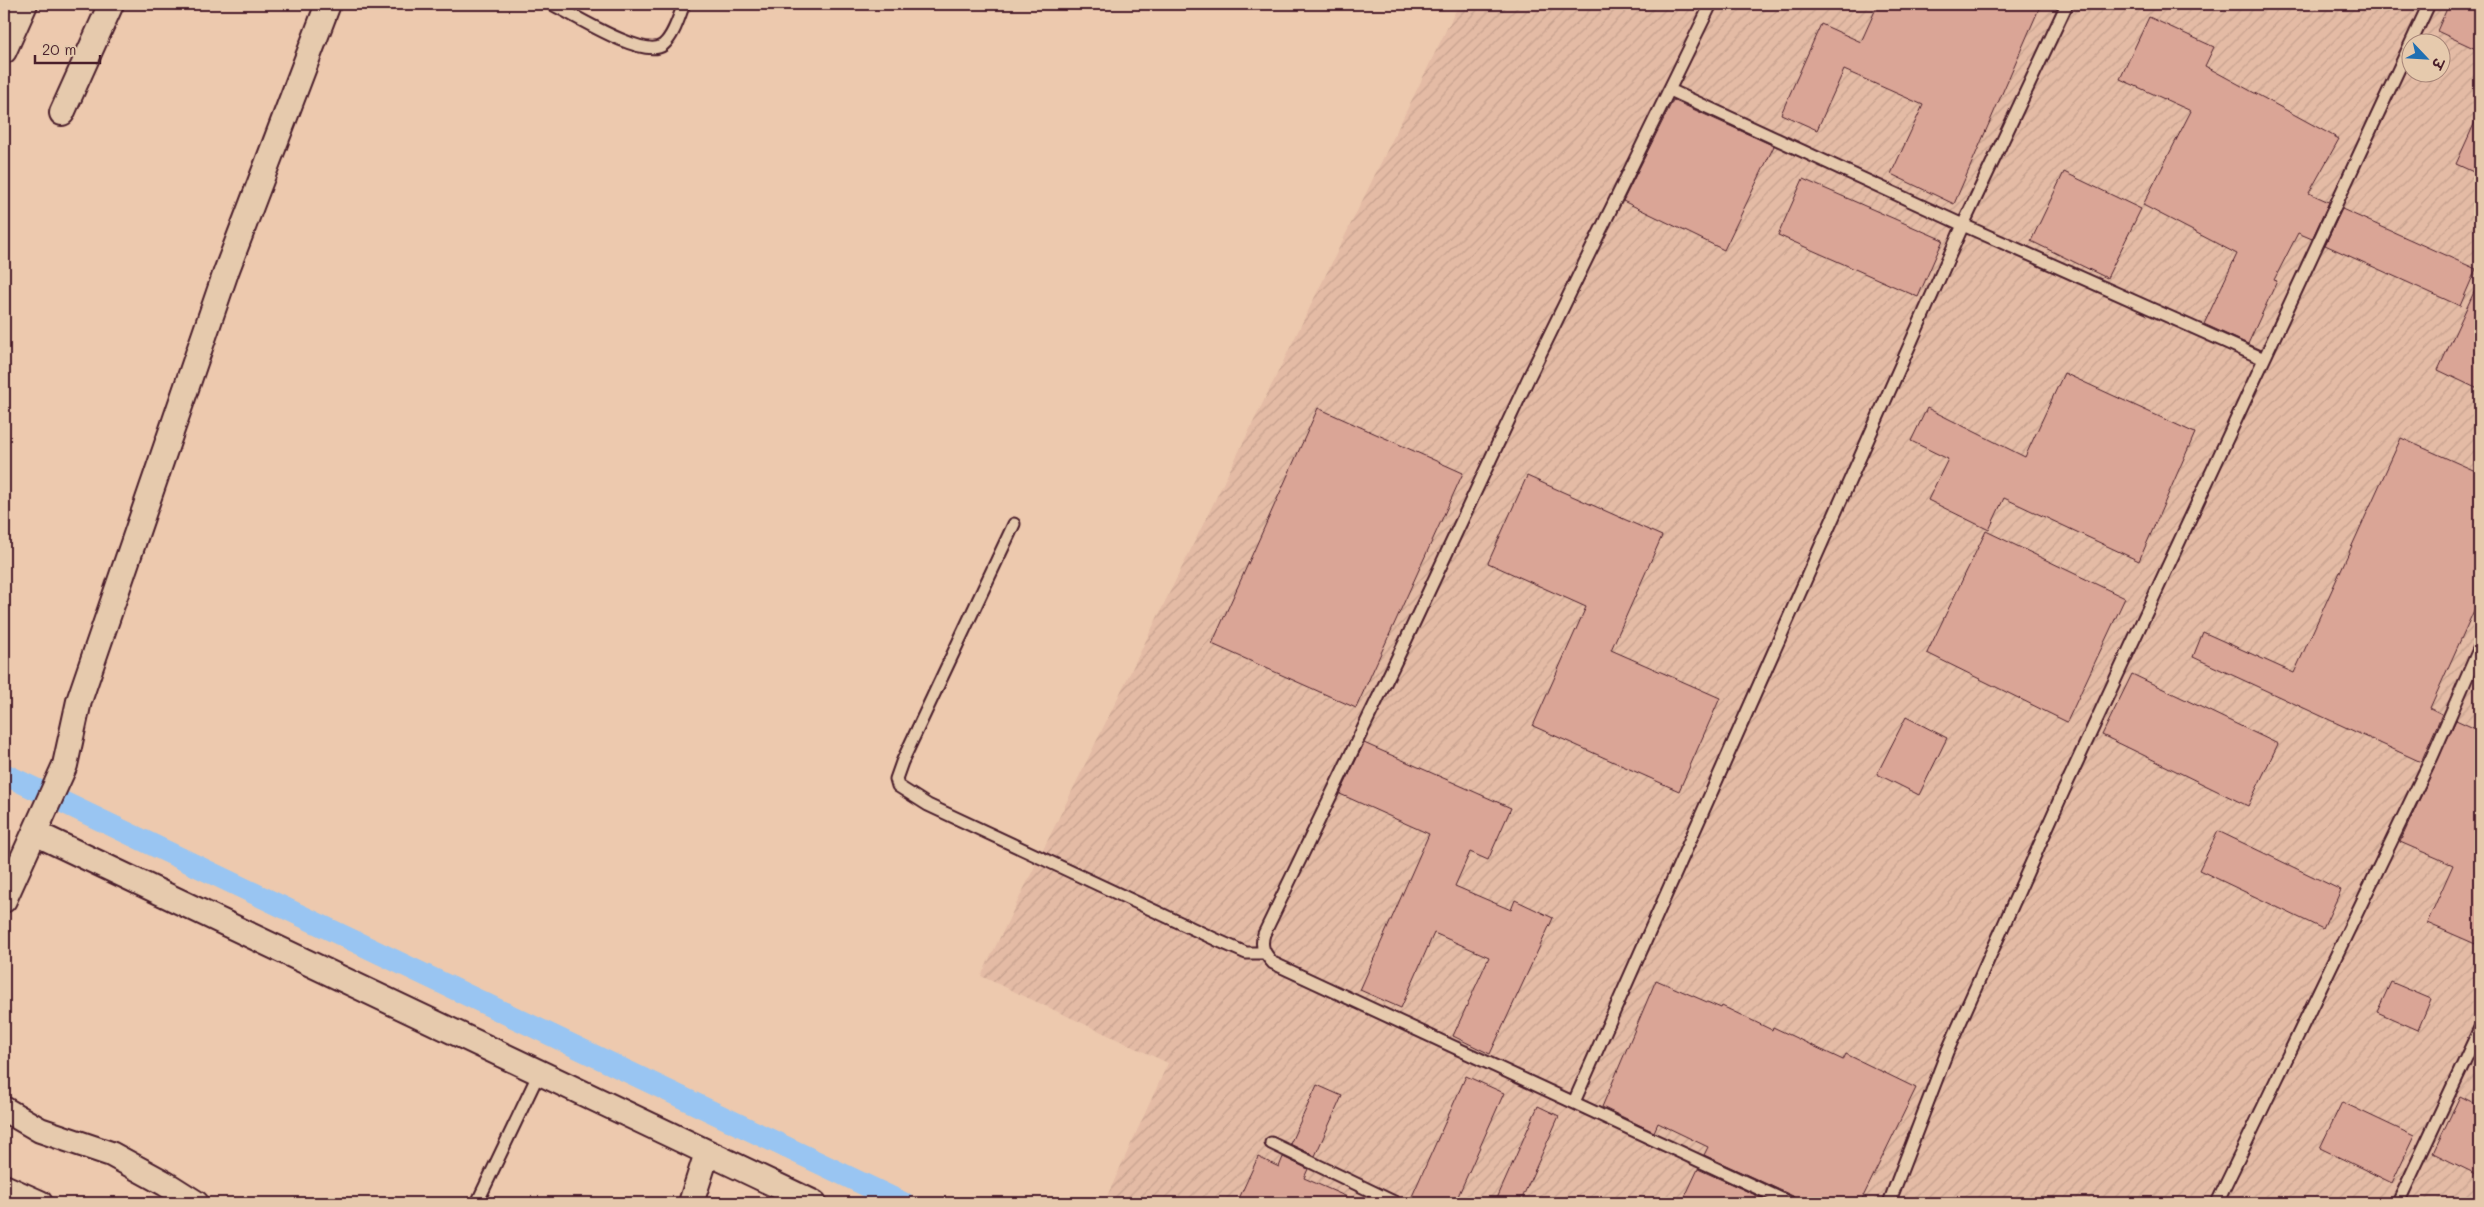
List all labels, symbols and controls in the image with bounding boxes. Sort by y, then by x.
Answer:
scale bar [35,32,100,64]
north arrow [2402,32,2452,82]
text: 20 m [42,39,76,59]
text: उ [2427,54,2450,73]

